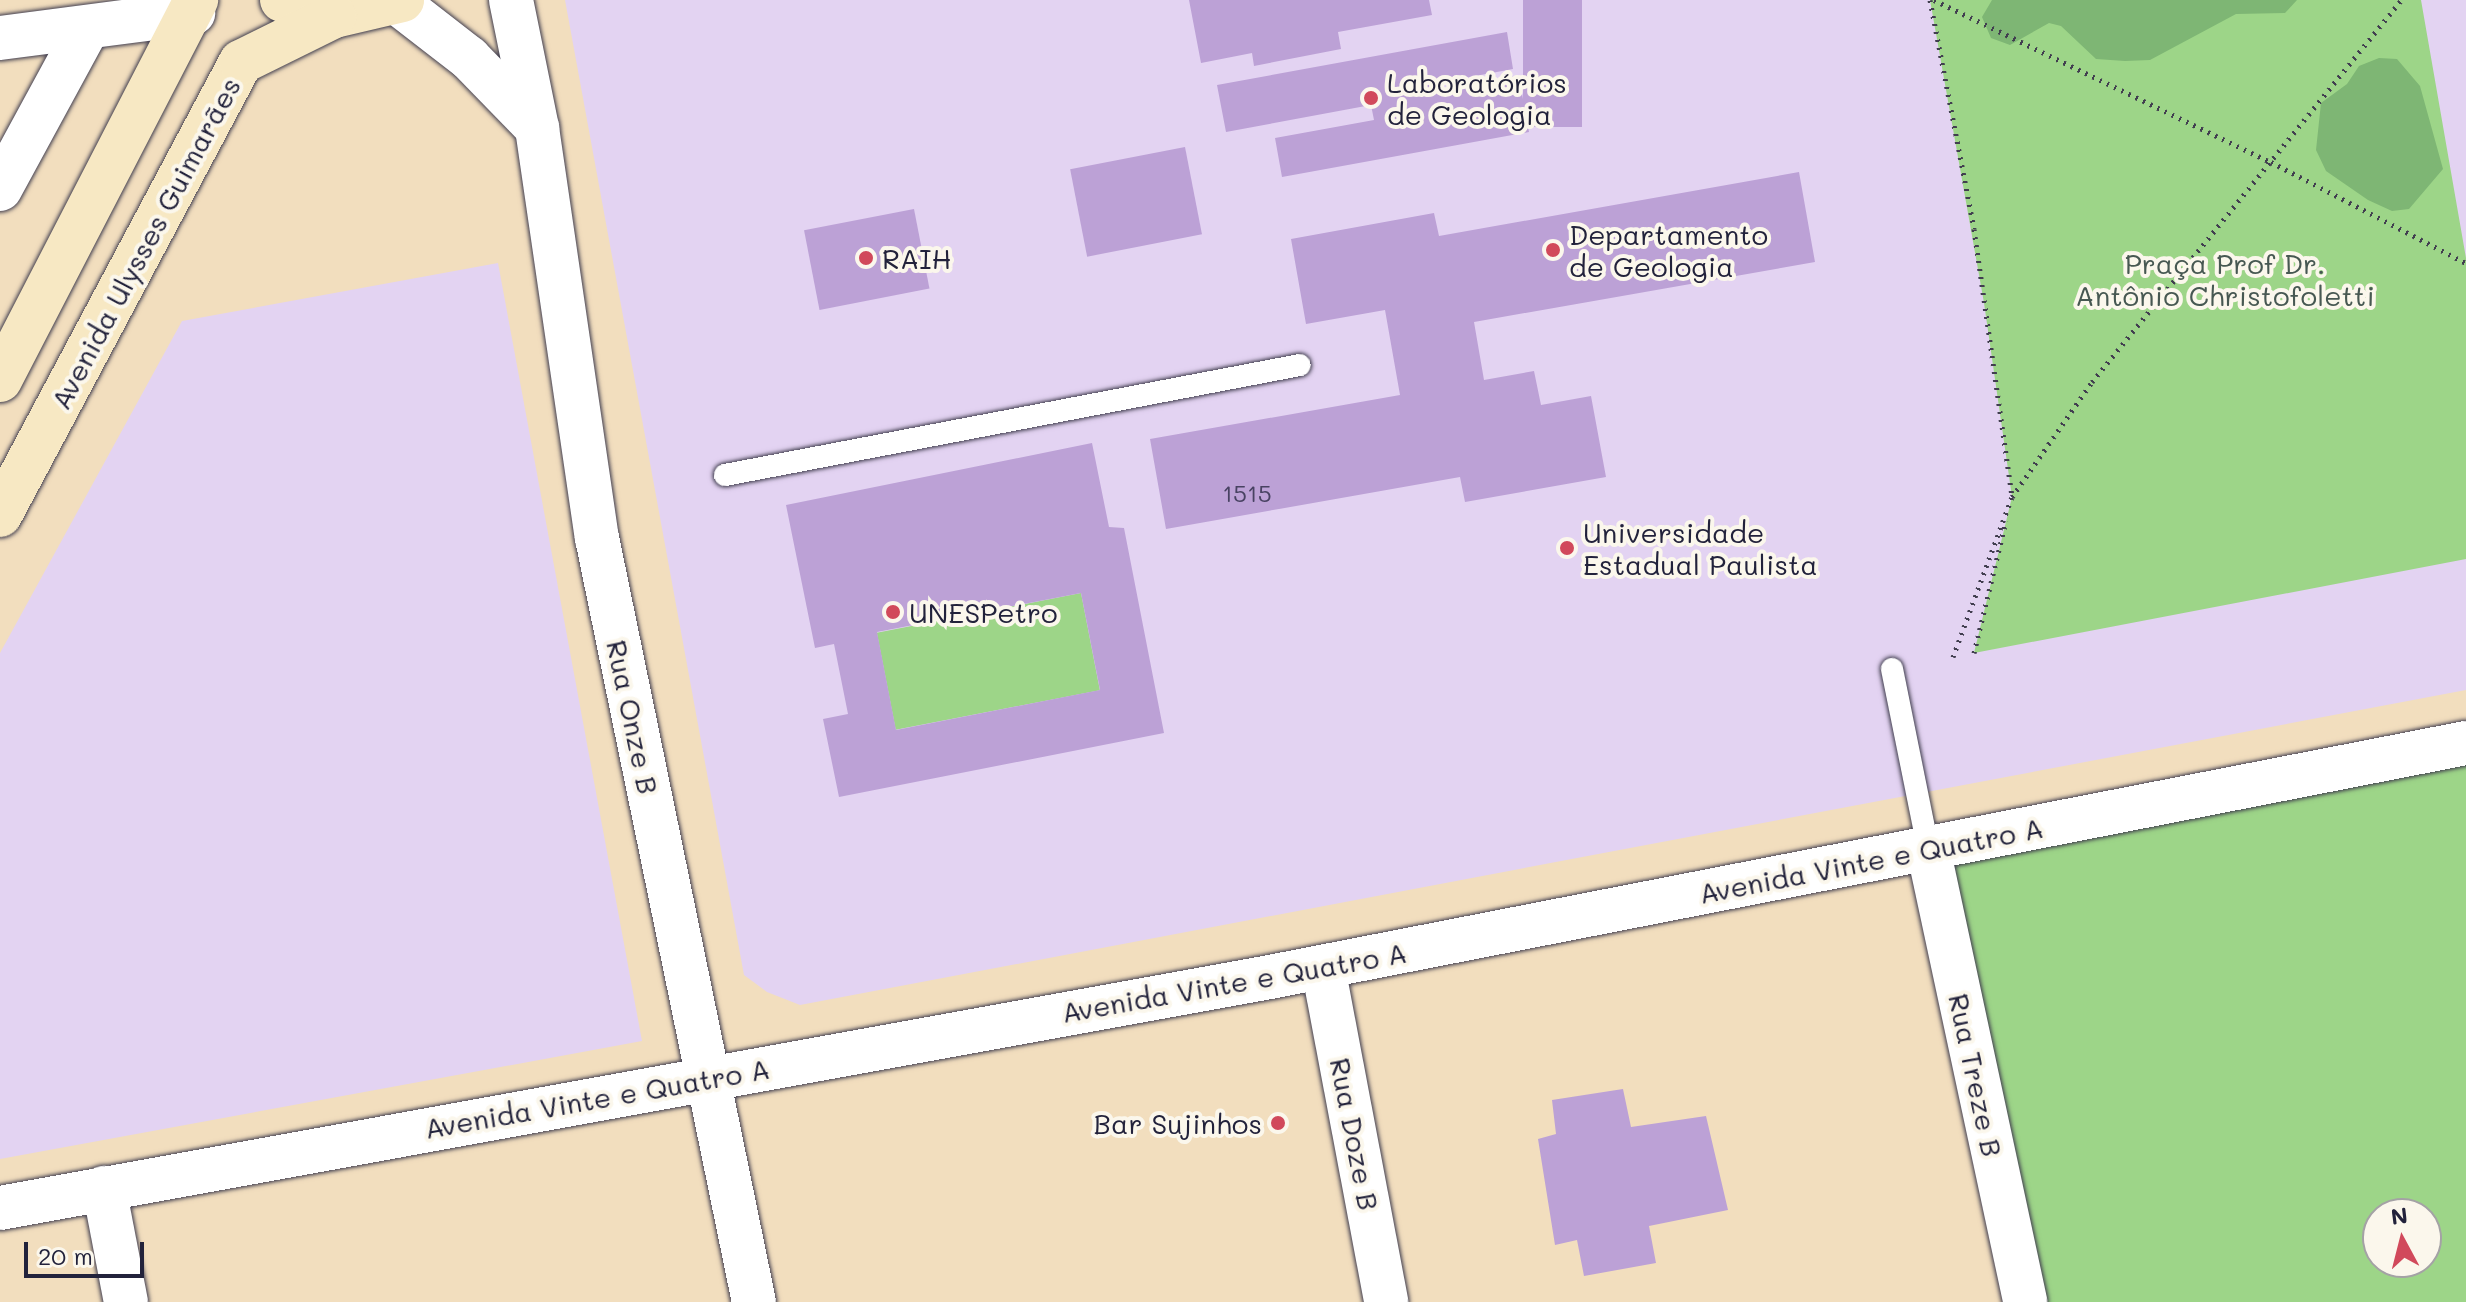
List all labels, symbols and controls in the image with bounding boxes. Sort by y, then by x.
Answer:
place label: Laboratórios de Geologia [1387,65,1567,131]
street label: Avenida Ulysses Guimarães [43,71,247,415]
marker: Laboratórios de Geologia [1362,89,1380,107]
place label: Departamento de Geologia [1569,217,1768,283]
place label: RAIH [882,241,952,275]
marker: Departamento de Geologia [1544,241,1562,259]
park label: Praça Prof Dr. Antônio Christofoletti [2075,246,2375,312]
marker: RAIH [857,249,875,267]
house number: 1515 [1222,479,1272,507]
place label: Universidade Estadual Paulista [1583,515,1818,581]
marker: Universidade Estadual Paulista [1558,539,1576,557]
place label: UNESPetro [909,595,1058,629]
marker: UNESPetro [884,603,902,621]
street label: Rua Onze B [600,637,666,797]
street label: Avenida Vinte e Quatro A [1696,810,2046,910]
street label: Avenida Vinte e Quatro A [1059,935,1409,1029]
street label: Rua Treze B [1942,990,2010,1160]
street label: Avenida Vinte e Quatro A [422,1051,772,1145]
street label: Rua Doze B [1324,1055,1386,1213]
place label: Bar Sujinhos [1094,1106,1262,1140]
marker: Bar Sujinhos [1269,1114,1287,1132]
north arrow [2362,1198,2442,1278]
text: N [2389,1200,2409,1231]
scale bar [28,1226,148,1276]
text: 20 m [38,1240,93,1271]

